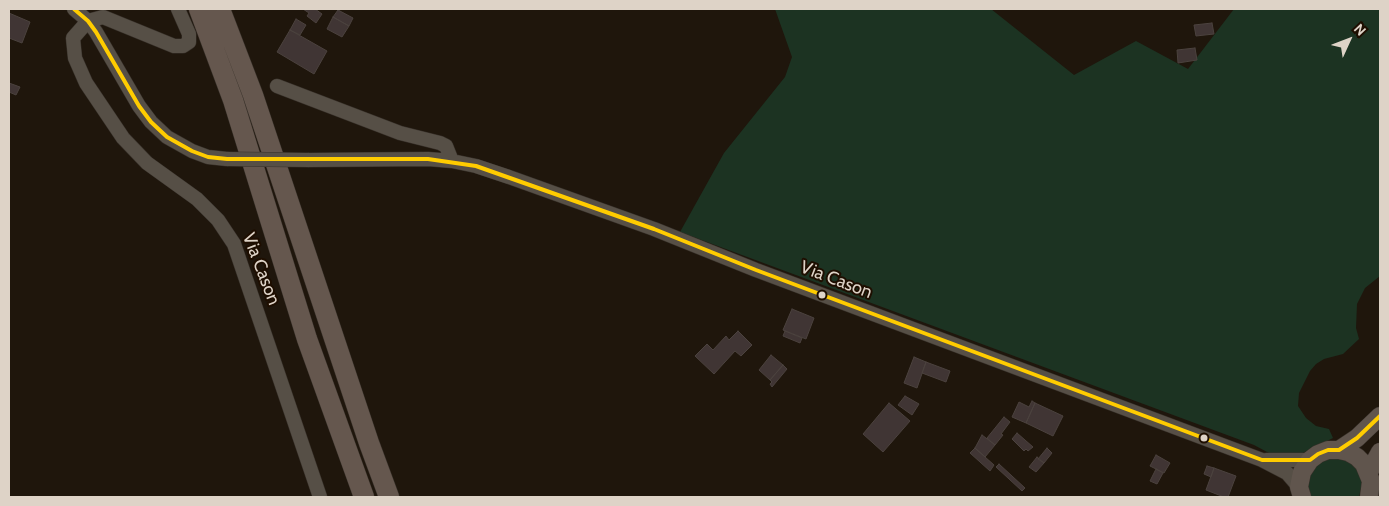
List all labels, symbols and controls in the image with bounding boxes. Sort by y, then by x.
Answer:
north arrow [1324,15,1374,65]
text: N [1350,20,1370,40]
street label: Via Cason [237,230,285,308]
street label: Via Cason [797,256,875,304]
unlabelled marker [817,290,827,300]
unlabelled marker [1199,433,1209,443]

